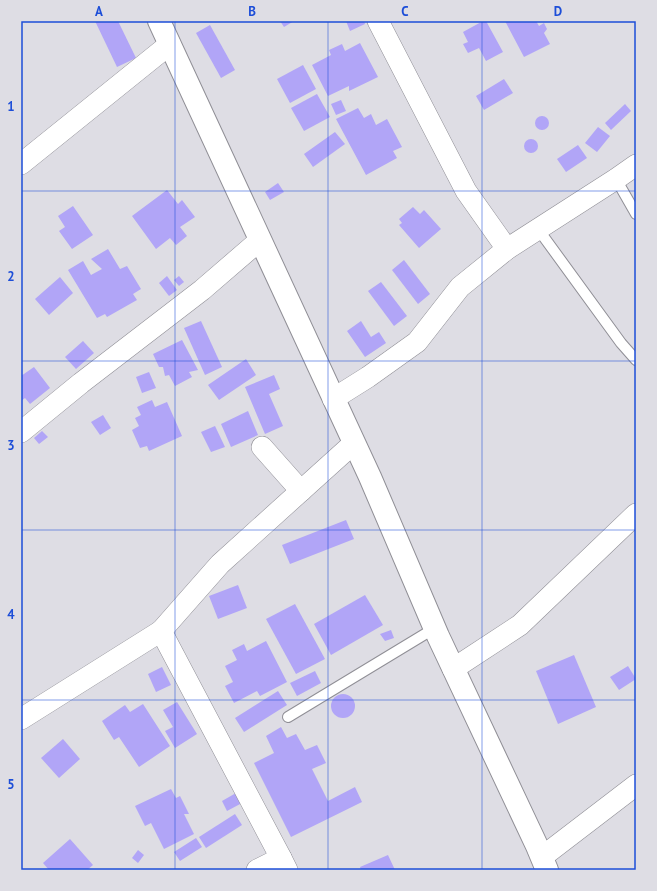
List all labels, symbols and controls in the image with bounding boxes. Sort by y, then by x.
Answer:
text: A [95,3,103,20]
text: B [248,3,256,20]
text: C [401,3,409,20]
text: D [554,3,562,20]
text: 1 [7,98,15,115]
text: 2 [7,268,15,285]
text: 3 [7,437,15,454]
text: 4 [7,606,15,623]
text: 5 [7,776,15,793]

